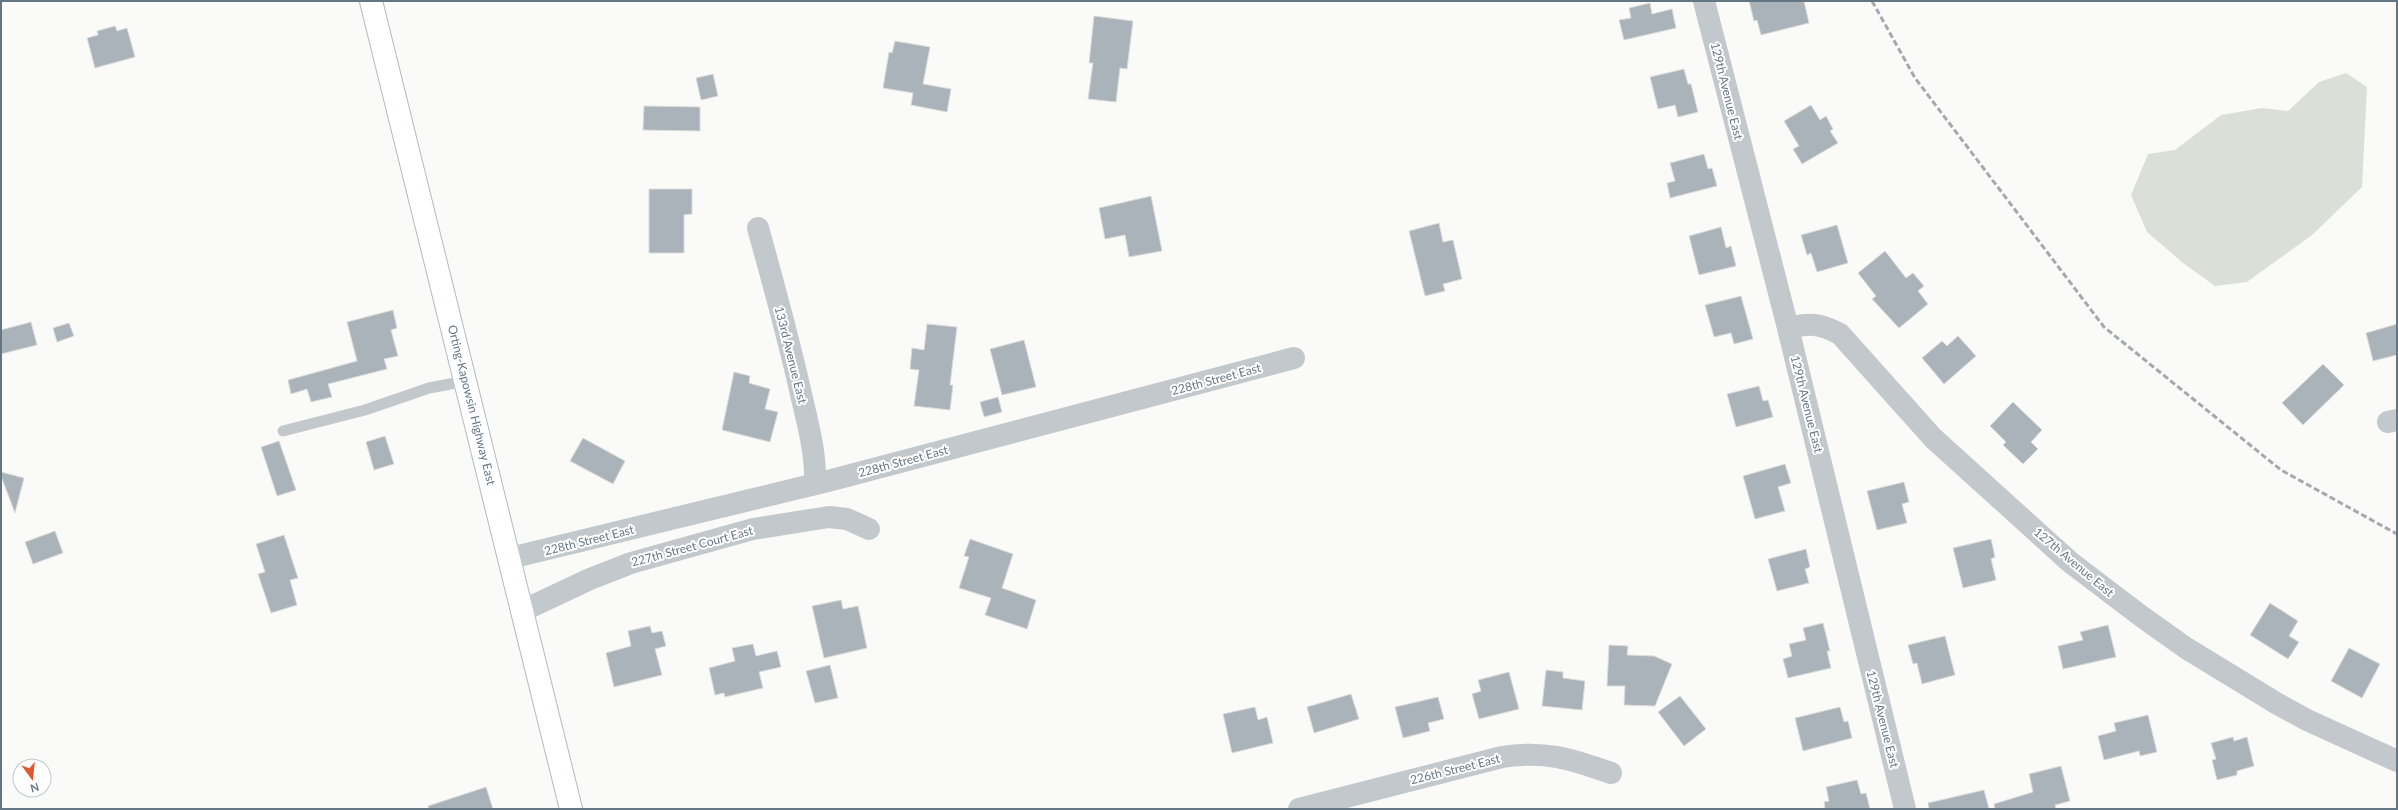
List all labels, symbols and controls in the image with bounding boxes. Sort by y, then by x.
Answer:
street label: 129th Avenue East [1708,41,1747,142]
street label: 133rd Avenue East [772,305,810,406]
street label: Orting-Kapowsin Highway East [445,323,499,487]
street label: 129th Avenue East [1788,354,1827,455]
street label: 228th Street East [1170,360,1263,398]
street label: 228th Street East [857,442,950,480]
street label: 228th Street East [543,521,636,558]
street label: 227th Street Court East [630,522,755,569]
street label: 127th Avenue East [2031,524,2118,600]
street label: 129th Avenue East [1864,669,1903,770]
street label: 226th Street East [1409,750,1502,787]
north arrow [12,758,52,798]
text: N [29,781,40,796]

